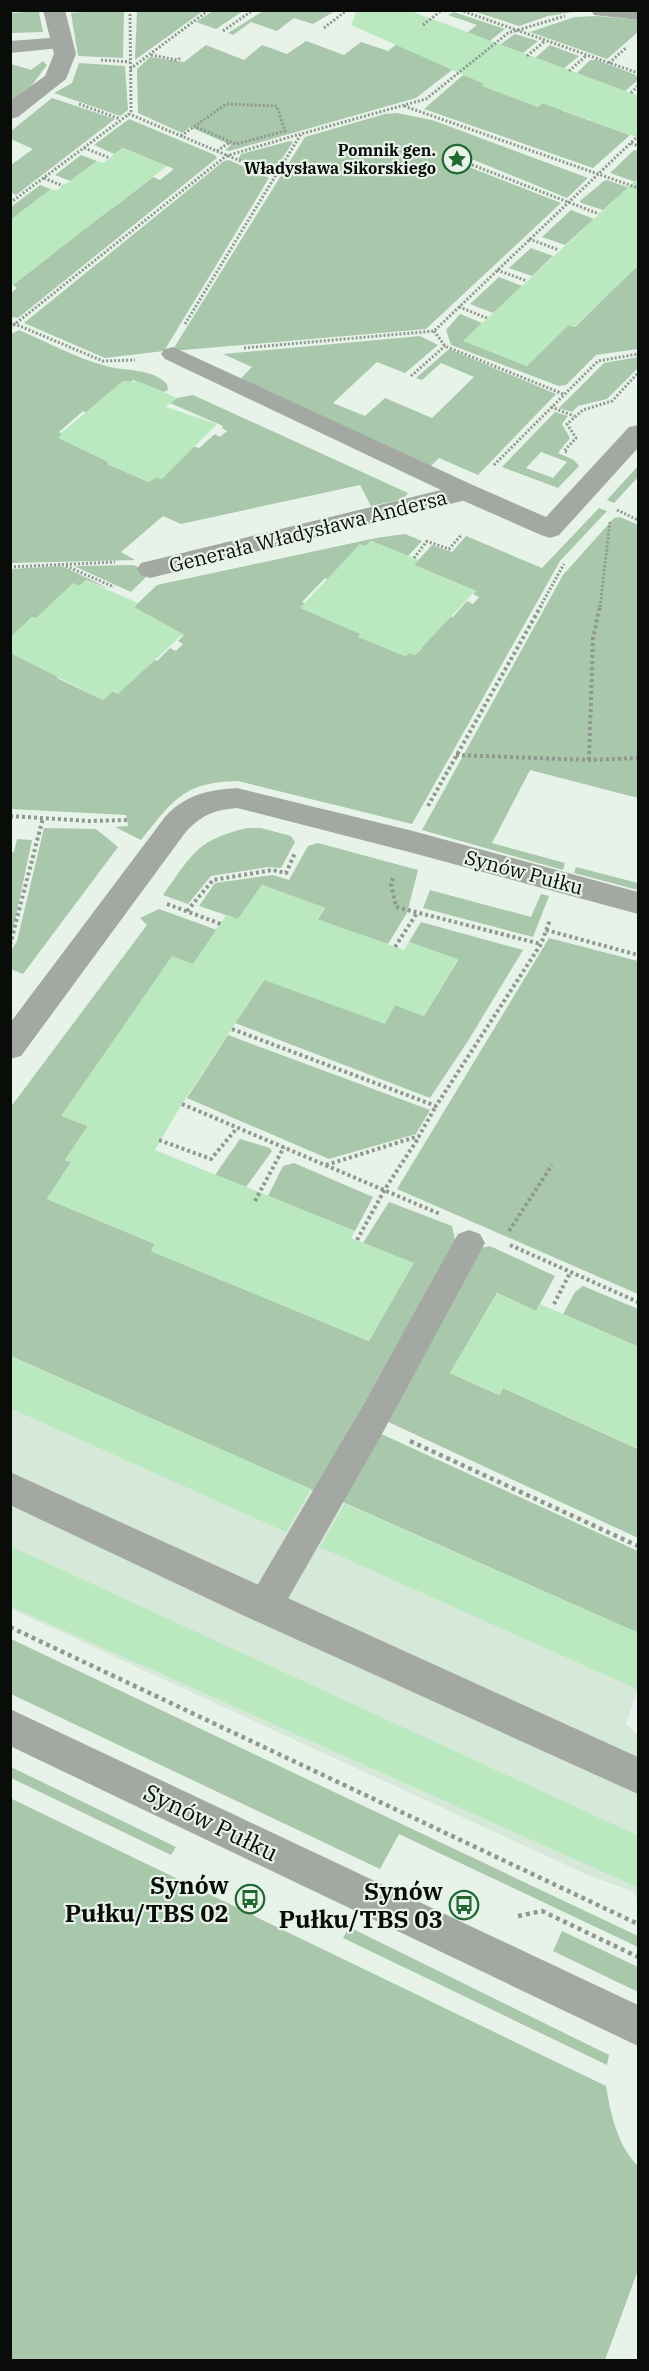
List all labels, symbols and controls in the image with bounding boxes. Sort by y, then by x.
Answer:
place label: Pomnik gen. Władysława Sikorskiego [244,140,436,178]
place icon: Pomnik gen. Władysława Sikorskiego [441,143,473,175]
street label: Generała Władysława Andersa [166,483,450,579]
street label: Synów Pułku [462,843,586,901]
street label: Synów Pułku [138,1776,284,1868]
place label: Synów Pułku/TBS 02 [65,1869,229,1929]
place label: Synów Pułku/TBS 03 [279,1875,443,1935]
bus stop icon: Synów Pułku/TBS 02 [234,1883,266,1915]
bus stop icon: Synów Pułku/TBS 03 [448,1889,480,1921]

